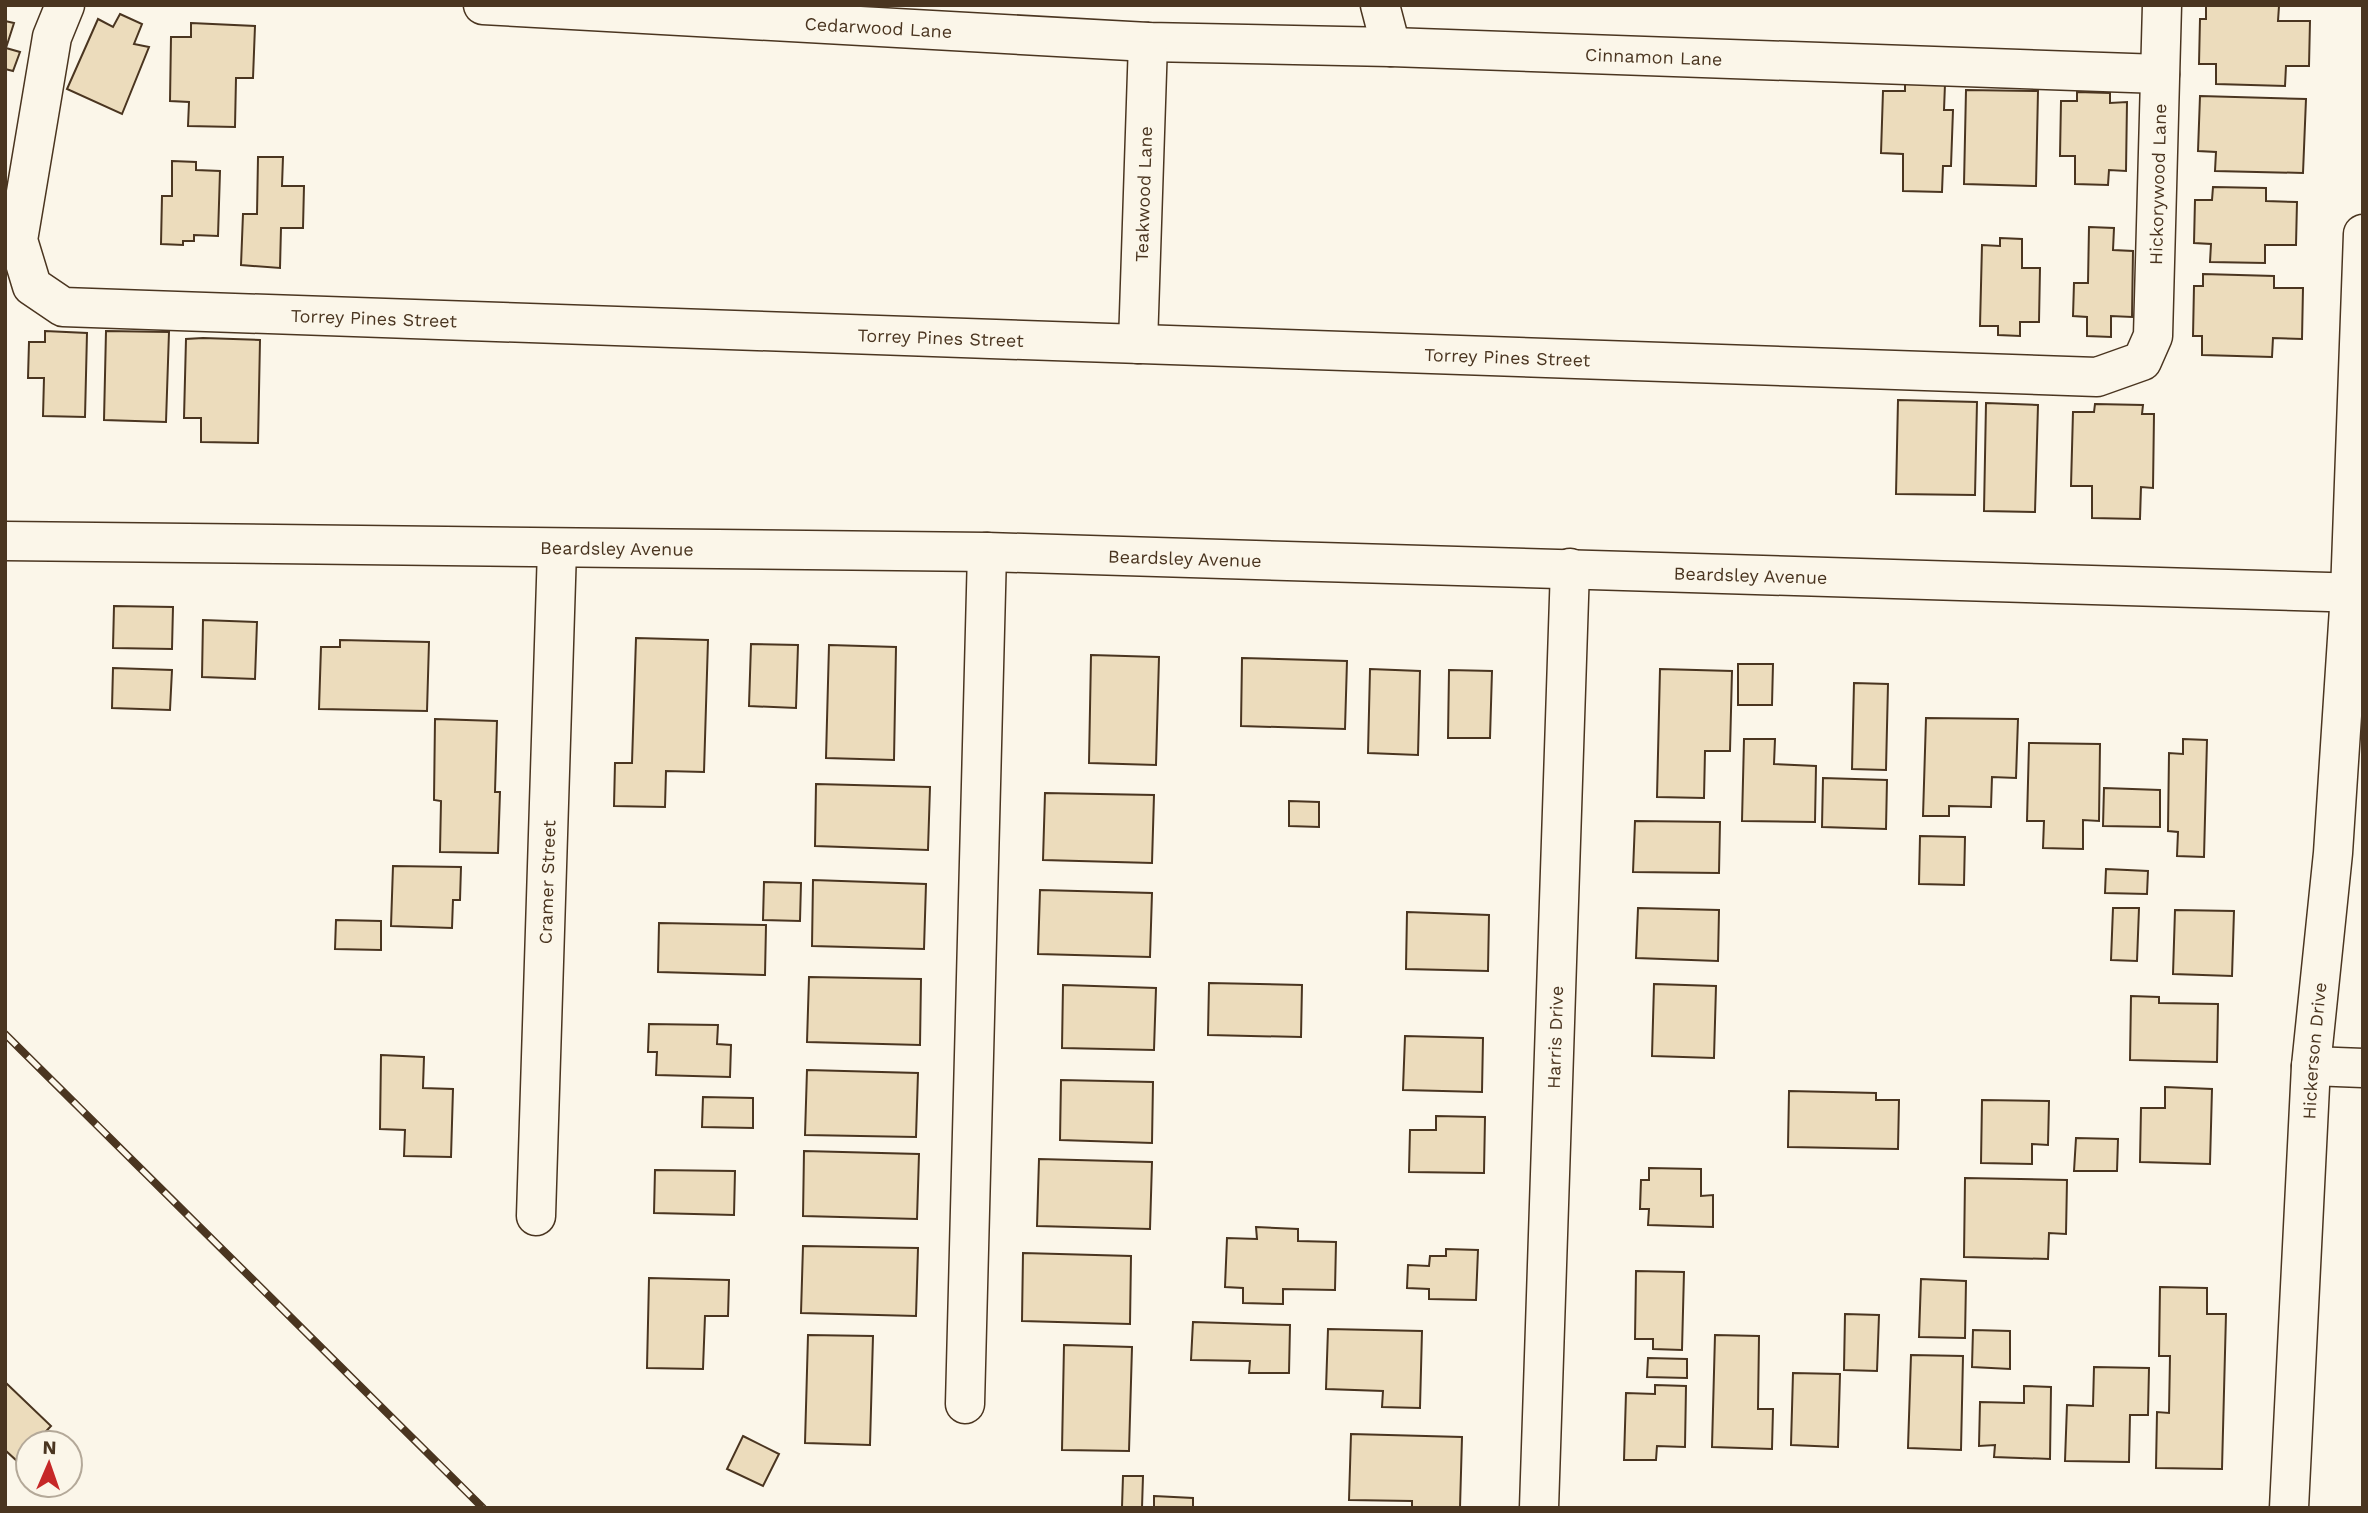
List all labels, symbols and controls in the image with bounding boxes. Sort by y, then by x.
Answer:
street label: Cedarwood Lane [804,12,953,42]
street label: Cinnamon Lane [1585,43,1723,69]
street label: Hickorywood Lane [2144,103,2170,265]
street label: Teakwood Lane [1130,126,1156,262]
street label: Torrey Pines Street [290,304,458,331]
street label: Torrey Pines Street [857,324,1024,351]
street label: Torrey Pines Street [1424,343,1591,370]
street label: Beardsley Avenue [540,536,694,559]
street label: Beardsley Avenue [1108,545,1262,571]
street label: Beardsley Avenue [1673,562,1828,588]
street label: Cramer Street [534,819,559,945]
street label: Hickerson Drive [2298,981,2330,1120]
street label: Harris Drive [1542,985,1567,1089]
north arrow [14,1429,84,1499]
text: N [42,1436,57,1459]

